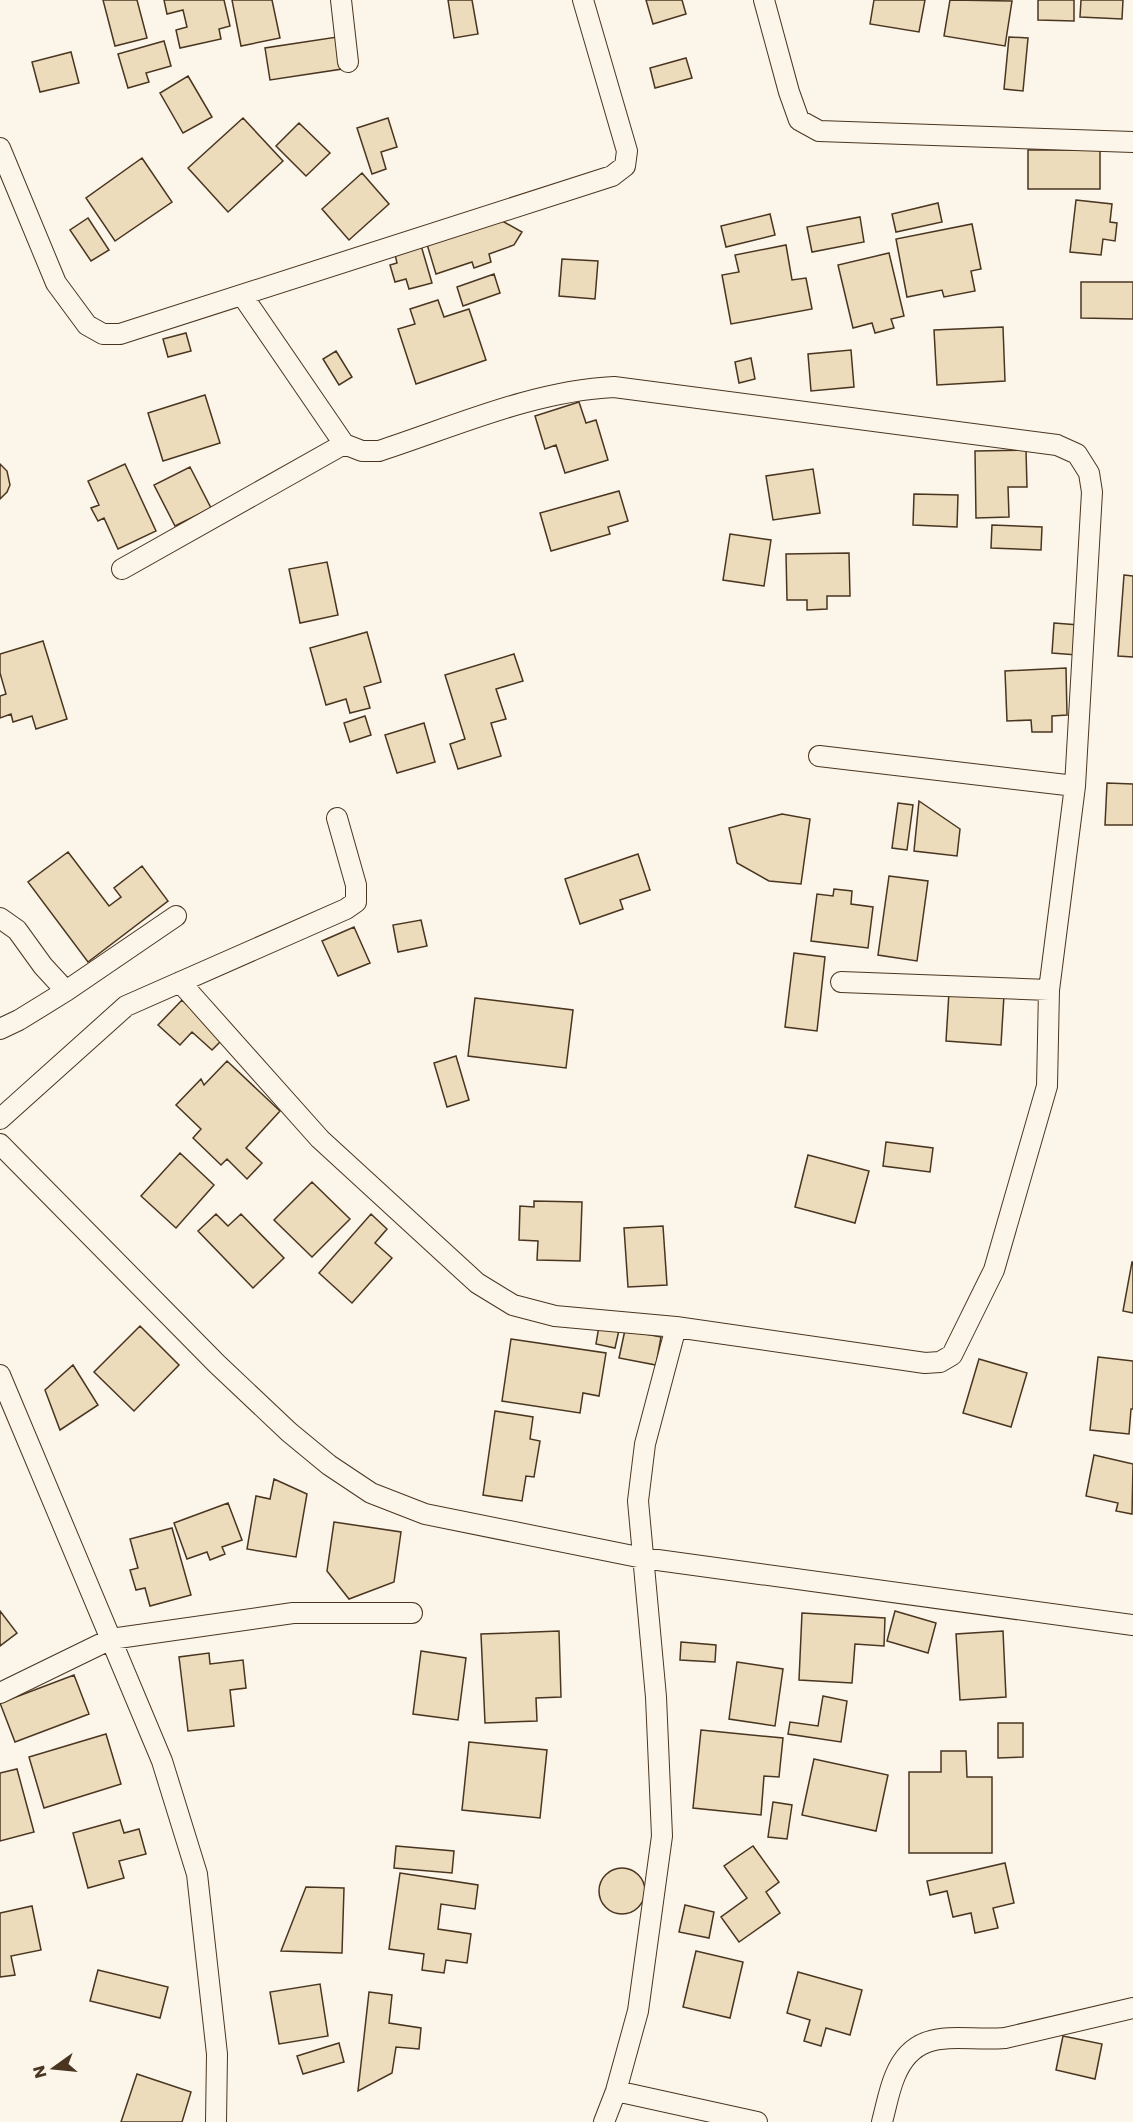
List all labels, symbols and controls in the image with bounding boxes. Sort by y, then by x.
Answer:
north arrow [24,2038,84,2098]
text: N [27,2063,53,2081]

